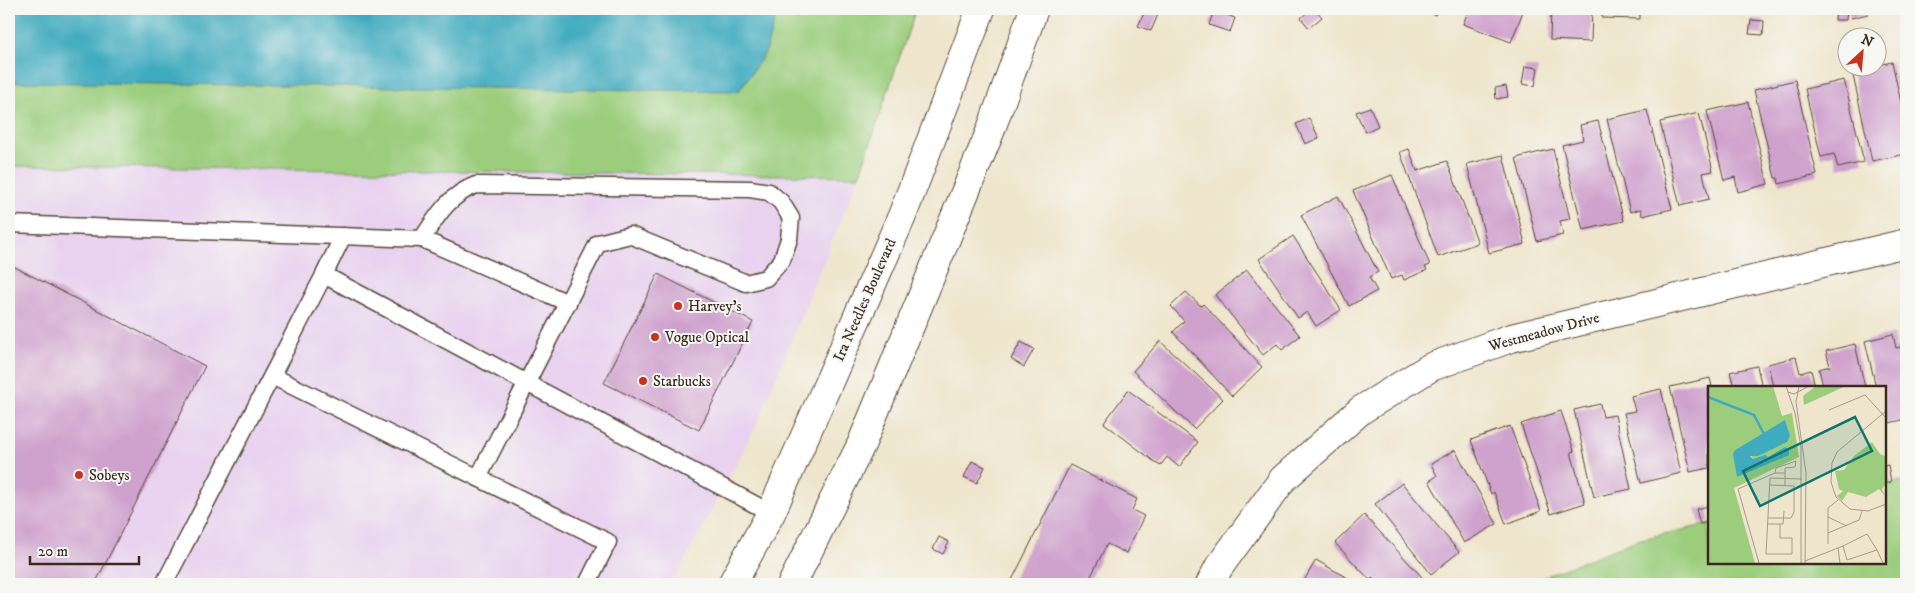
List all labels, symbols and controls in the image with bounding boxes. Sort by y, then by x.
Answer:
north arrow [1838,28,1888,78]
text: N [1858,31,1877,52]
street label: Ira Needles Boulevard [829,235,901,365]
place label: Harvey's [688,297,741,316]
marker: Harvey's [672,300,684,312]
street label: Westmeadow Drive [1486,308,1601,356]
place label: Vogue Optical [664,328,750,347]
marker: Vogue Optical [649,331,661,343]
place label: Starbucks [653,372,711,391]
marker: Starbucks [637,375,649,387]
inset map [1708,386,1885,563]
place label: Sobeys [89,466,130,485]
marker: Sobeys [73,469,85,481]
scale bar [30,533,139,565]
text: 20 m [38,542,68,561]

